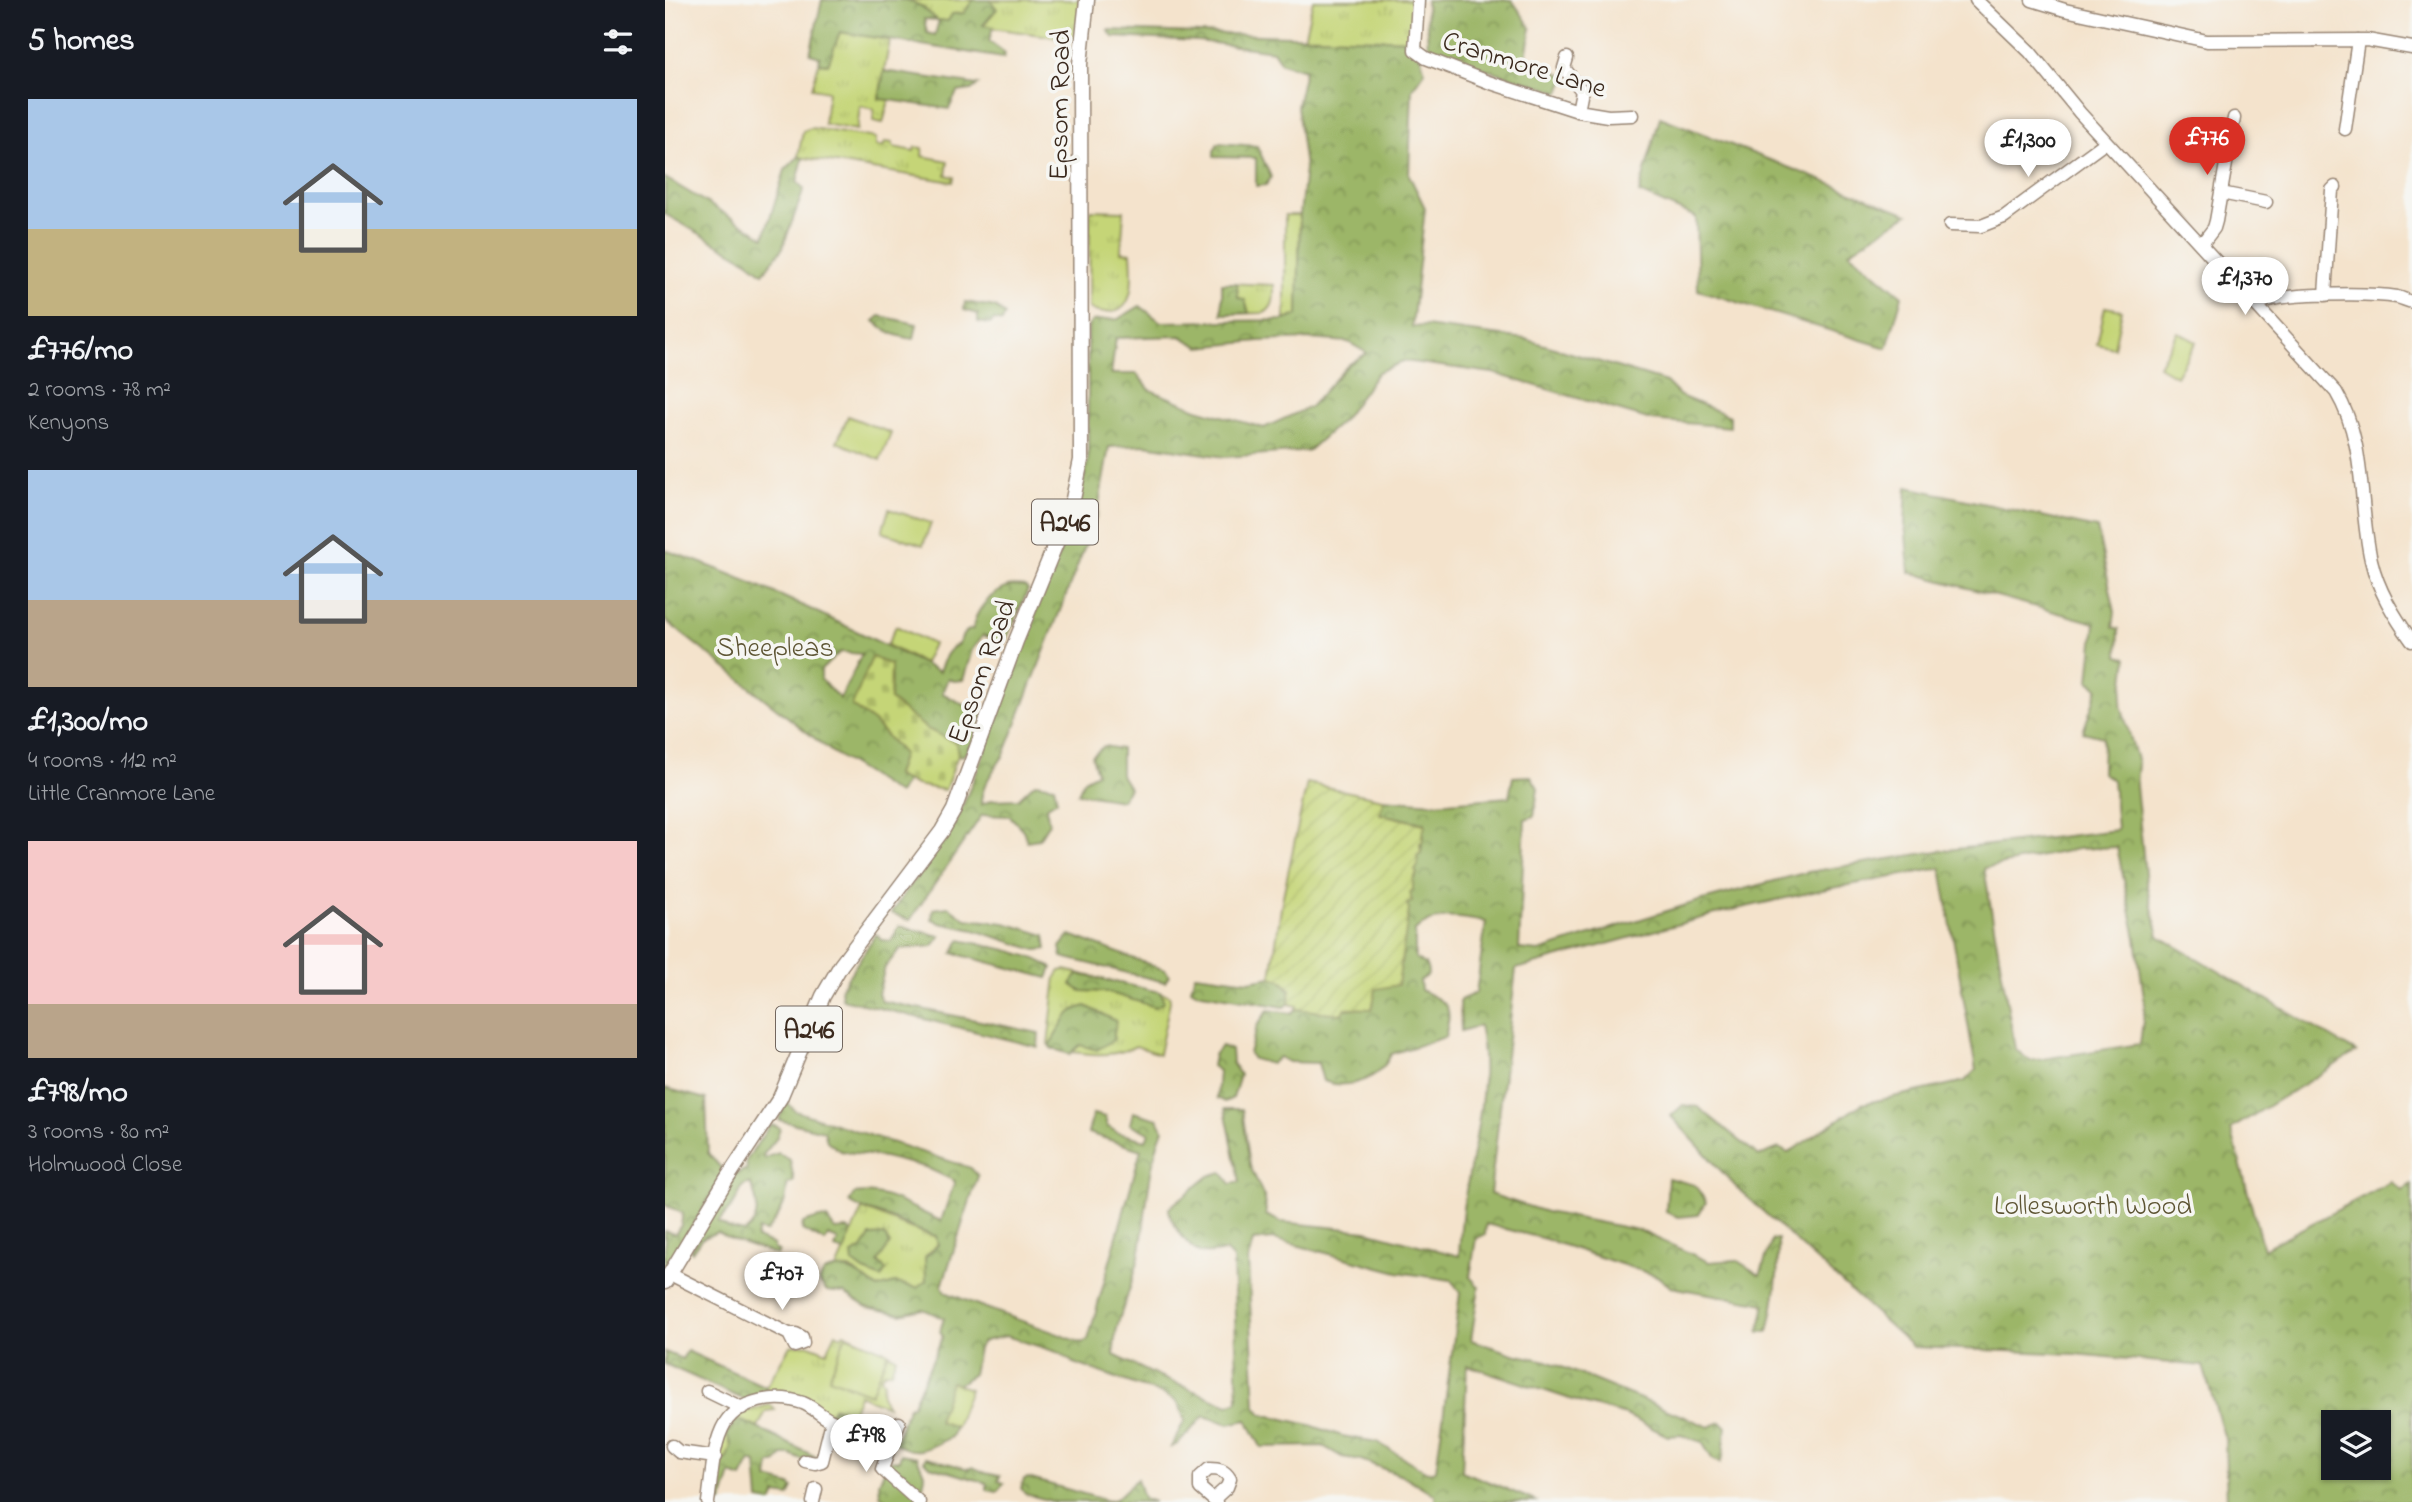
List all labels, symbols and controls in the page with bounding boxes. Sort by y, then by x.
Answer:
text: 5 homes [28,20,135,64]
street label: Cranmore Lane [1437,22,1611,111]
icon: filters [599,23,637,61]
street label: Epsom Road [1040,29,1083,181]
pin: £776 [2166,118,2248,177]
pin: £1,300 [1971,120,2085,179]
text: £776 [2185,123,2229,156]
text: £1,300 [2000,125,2056,158]
icon: home [270,145,396,271]
pin: £1,370 [2188,258,2302,317]
text: £1,370 [2218,263,2272,296]
text: £776/mo [28,330,133,374]
text: 2 rooms · 78 m² [28,374,171,407]
text: Kenyons [28,407,109,440]
road number: A246 [1032,500,1098,544]
icon: home [270,516,396,642]
street label: Epsom Road [938,594,1028,750]
park label: Sheepleas [716,629,834,670]
text: £1,300/mo [28,701,148,745]
text: 4 rooms · 112 m² [28,745,177,778]
text: Little Cranmore Lane [28,778,215,811]
icon: home [270,887,396,1013]
road number: A246 [776,1006,842,1052]
text: £798/mo [28,1072,128,1116]
text: 3 rooms · 80 m² [28,1116,169,1149]
text: Holmwood Close [28,1149,182,1182]
park label: Lollesworth Wood [1994,1187,2192,1228]
pin: £707 [741,1252,823,1312]
text: £707 [760,1258,804,1291]
map controls [2321,1410,2391,1480]
button: layers [2321,1410,2391,1480]
pin: £798 [825,1414,907,1474]
text: £798 [846,1420,886,1453]

